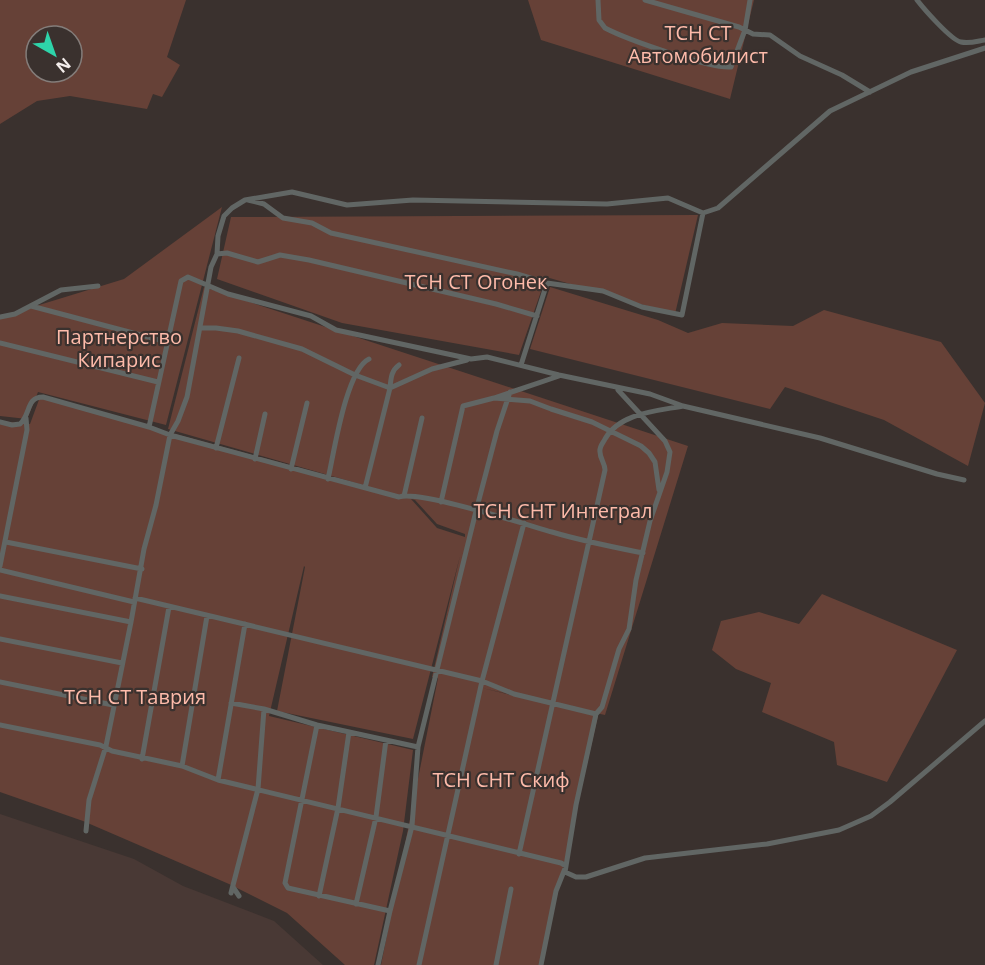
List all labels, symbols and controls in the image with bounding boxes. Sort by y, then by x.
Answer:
park label: ТСН СТ Автомобилист [628,19,768,69]
north arrow [24,24,84,84]
text: N [52,53,76,78]
park label: ТСН СТ Огонек [405,268,548,295]
park label: Партнерство Кипарис [56,323,182,373]
park label: ТСН СНТ Интеграл [473,497,653,524]
park label: ТСН СТ Таврия [64,683,206,710]
park label: ТСН СНТ Скиф [432,766,570,793]

